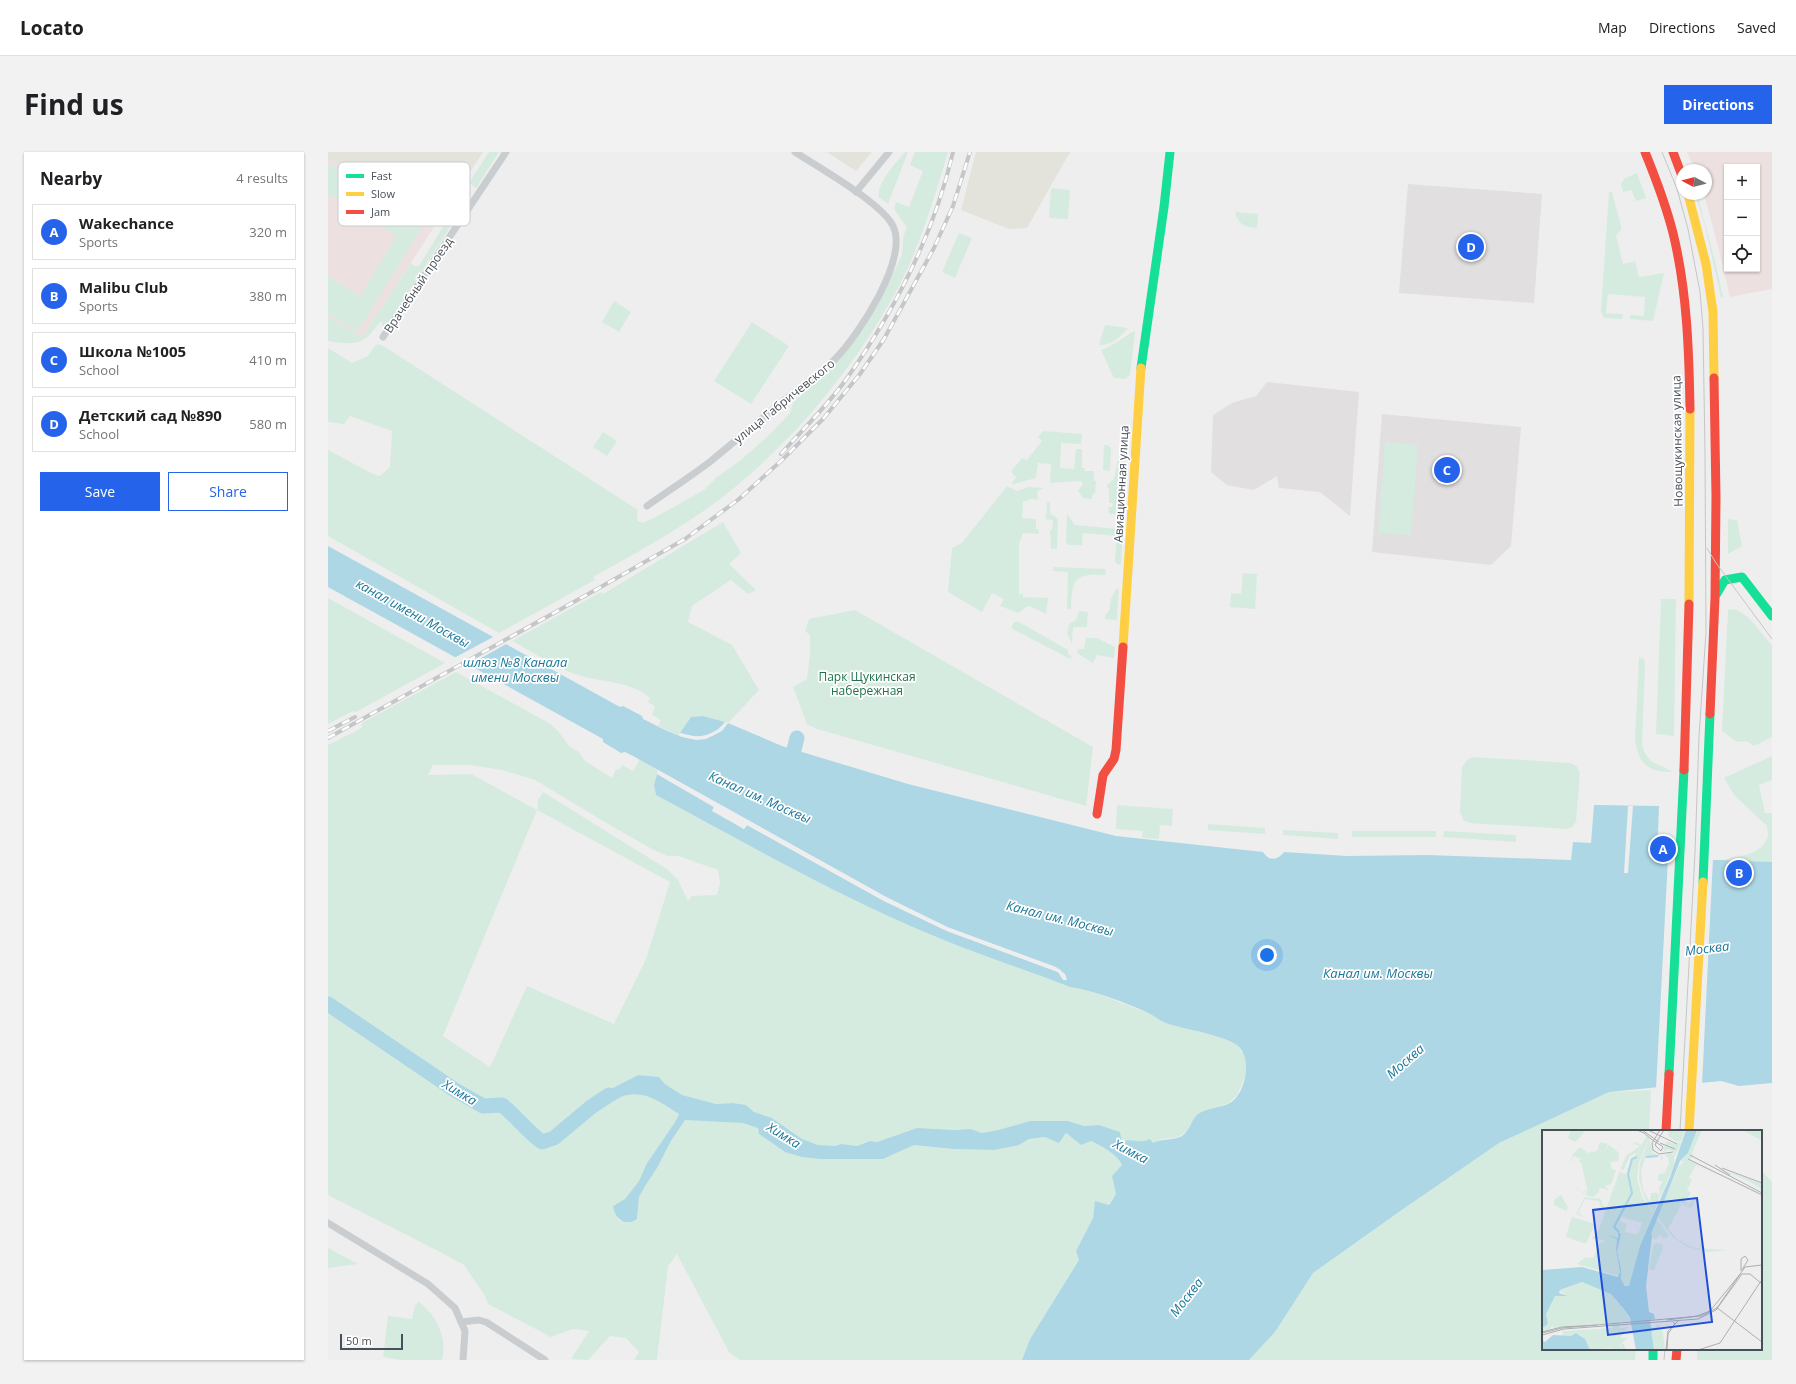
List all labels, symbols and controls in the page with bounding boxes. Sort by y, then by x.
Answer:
text: Locato [20,15,84,41]
text: Map [1598,18,1627,37]
text: Directions [1649,18,1715,37]
text: Saved [1737,18,1776,37]
text: Find us [24,85,124,123]
button: Directions [1664,85,1772,124]
legend [338,162,470,226]
north arrow [1676,164,1712,200]
map controls [1724,164,1760,272]
button: + [1724,164,1760,200]
text: Nearby [40,167,102,190]
text: Fast [371,168,392,183]
text: 4 results [236,169,288,187]
text: Slow [371,186,395,201]
button: − [1724,200,1760,236]
text: Jam [370,204,390,219]
text: Wakechance [79,213,174,233]
text: A [50,223,58,241]
text: 320 m [249,223,287,241]
pin: D [1458,232,1484,262]
text: Sports [79,233,118,251]
street label: Врачебный проезд [380,234,456,336]
button: locate [1724,236,1760,272]
text: Malibu Club [79,277,168,297]
text: B [50,287,58,305]
text: 380 m [249,287,287,305]
text: Sports [79,297,118,315]
text: Школа №1005 [79,341,186,361]
text: C [50,351,58,369]
text: 410 m [249,351,287,369]
street label: улица Габричевского [730,355,838,447]
text: School [79,361,119,379]
street label: Новощукинская улица [1667,375,1687,507]
text: Детский сад №890 [79,405,222,425]
text: D [49,415,59,433]
text: 580 m [249,415,287,433]
text: School [79,425,119,443]
street label: Авиационная улица [1109,425,1133,543]
pin: C [1434,455,1460,485]
button: Save [40,472,160,511]
button: Share [168,472,288,511]
water label: канал имени Москвы [353,574,473,652]
water label: шлюз №8 Канала имени Москвы [463,653,568,686]
park label: Парк Щукинская набережная [818,668,916,699]
water label: Канал им. Москвы [706,766,814,828]
pin: A [1650,834,1676,864]
pin: B [1726,858,1752,888]
water label: Канал им. Москвы [1004,896,1116,940]
water label: Москва [1684,936,1731,960]
your location [1257,945,1277,965]
water label: Канал им. Москвы [1323,964,1433,982]
water label: Москва [1382,1039,1428,1082]
water label: Химка [439,1074,481,1110]
water label: Химка [763,1117,805,1153]
inset map [1542,1130,1762,1350]
water label: Химка [1110,1134,1152,1168]
water label: Москва [1165,1273,1207,1320]
scale bar [340,1332,403,1351]
text: 50 m [346,1333,372,1348]

